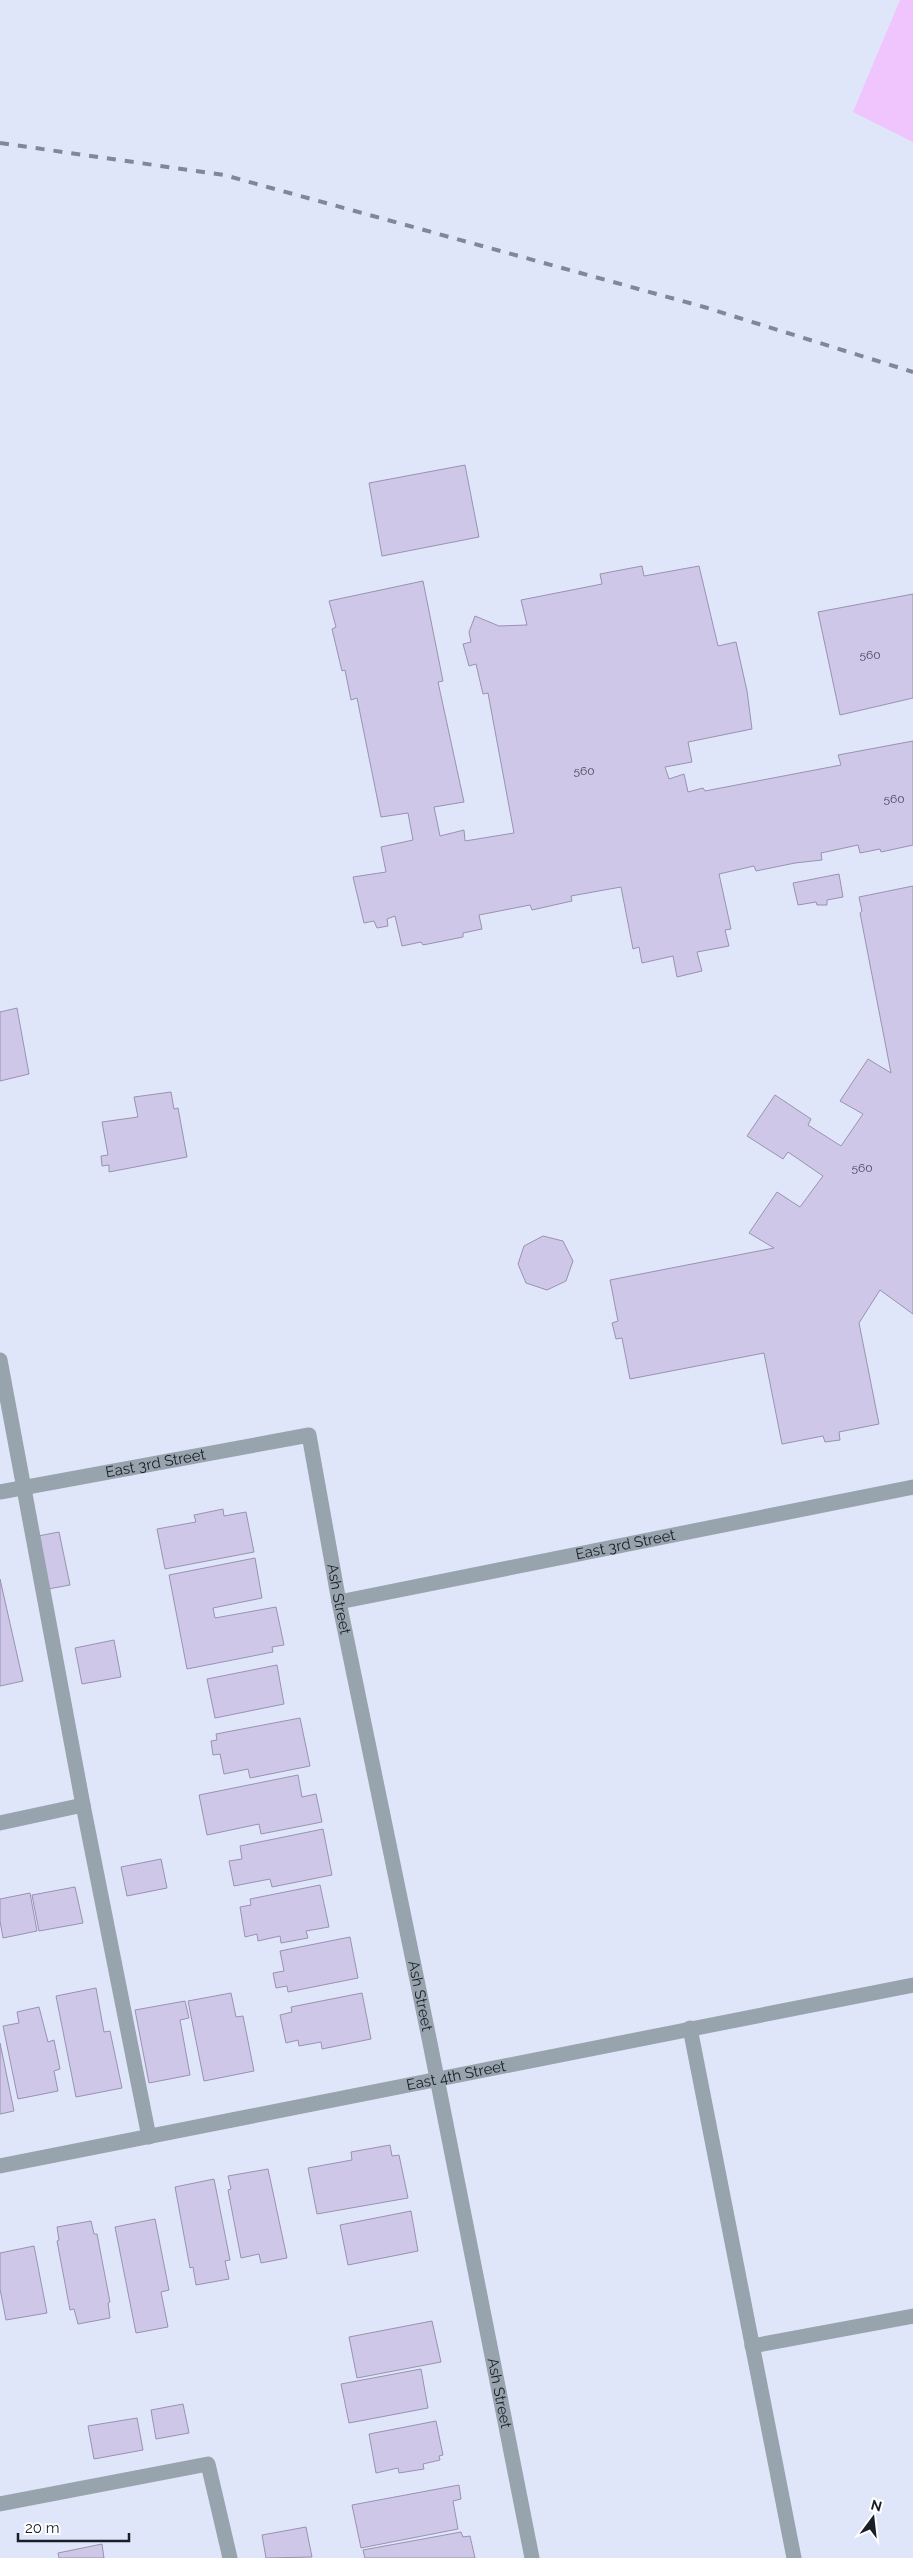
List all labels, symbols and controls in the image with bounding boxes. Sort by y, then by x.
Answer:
house number: 560 [859,648,881,662]
house number: 560 [573,764,595,778]
house number: 560 [883,792,905,806]
house number: 560 [851,1161,873,1175]
street label: East 3rd Street [104,1445,207,1481]
street label: East 3rd Street [574,1526,677,1563]
street label: Ash Street [323,1562,354,1636]
street label: Ash Street [404,1959,436,2033]
street label: East 4th Street [405,2057,507,2094]
street label: Ash Street [484,2356,515,2430]
north arrow [848,2493,898,2543]
text: N [869,2496,884,2515]
scale bar [18,2510,129,2542]
text: 20 m [25,2519,60,2537]

